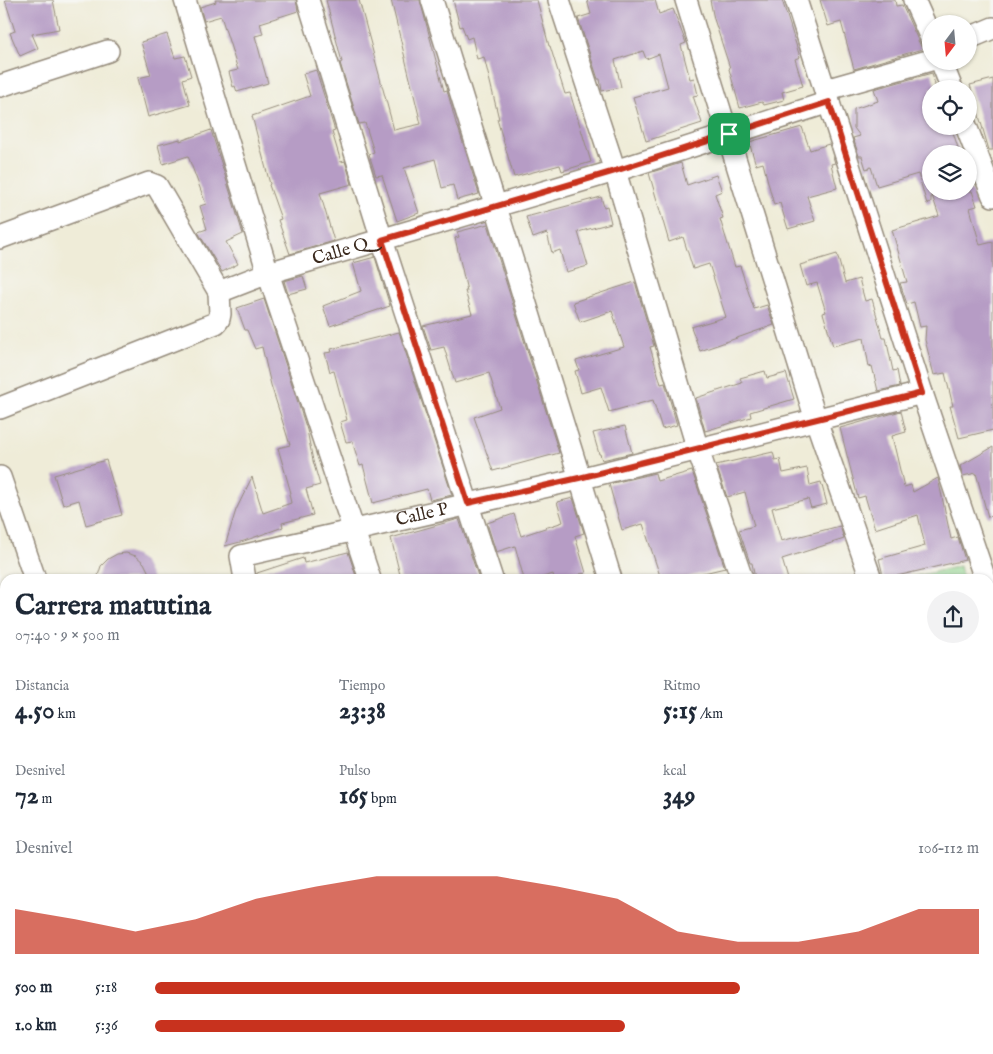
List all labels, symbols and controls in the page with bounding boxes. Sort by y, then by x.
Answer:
north arrow [922,15,978,70]
map controls [922,15,977,200]
button: locate [922,80,977,135]
pin [708,113,750,155]
icon: arrive [715,120,743,148]
button: layers [922,145,977,200]
street label: Calle Q [310,229,384,271]
street label: Calle P [394,498,450,532]
text: Carrera matutina [15,589,211,624]
button: share [927,591,979,643]
text: 07:40 · 9 × 500 m [15,626,120,646]
text: Distancia [15,677,69,695]
text: Tiempo [339,677,385,695]
text: Ritmo [663,677,700,695]
text: 4.50 [15,695,54,727]
text: 23:38 [339,695,386,727]
text: 5:15 [663,695,697,727]
text: km [54,705,76,723]
text: /km [697,705,723,723]
text: Desnivel [15,762,65,780]
text: Pulso [339,762,371,780]
text: kcal [663,762,686,780]
text: 72 [15,780,38,812]
text: 165 [339,780,368,812]
text: 349 [663,780,696,812]
text: m [38,790,52,808]
text: bpm [368,790,397,808]
text: Desnivel [15,839,72,859]
text: 106–112 m [918,839,979,859]
text: 500 m [15,978,52,998]
text: 5:18 [95,978,117,998]
text: 1.0 km [15,1016,57,1036]
text: 5:36 [95,1016,118,1036]

